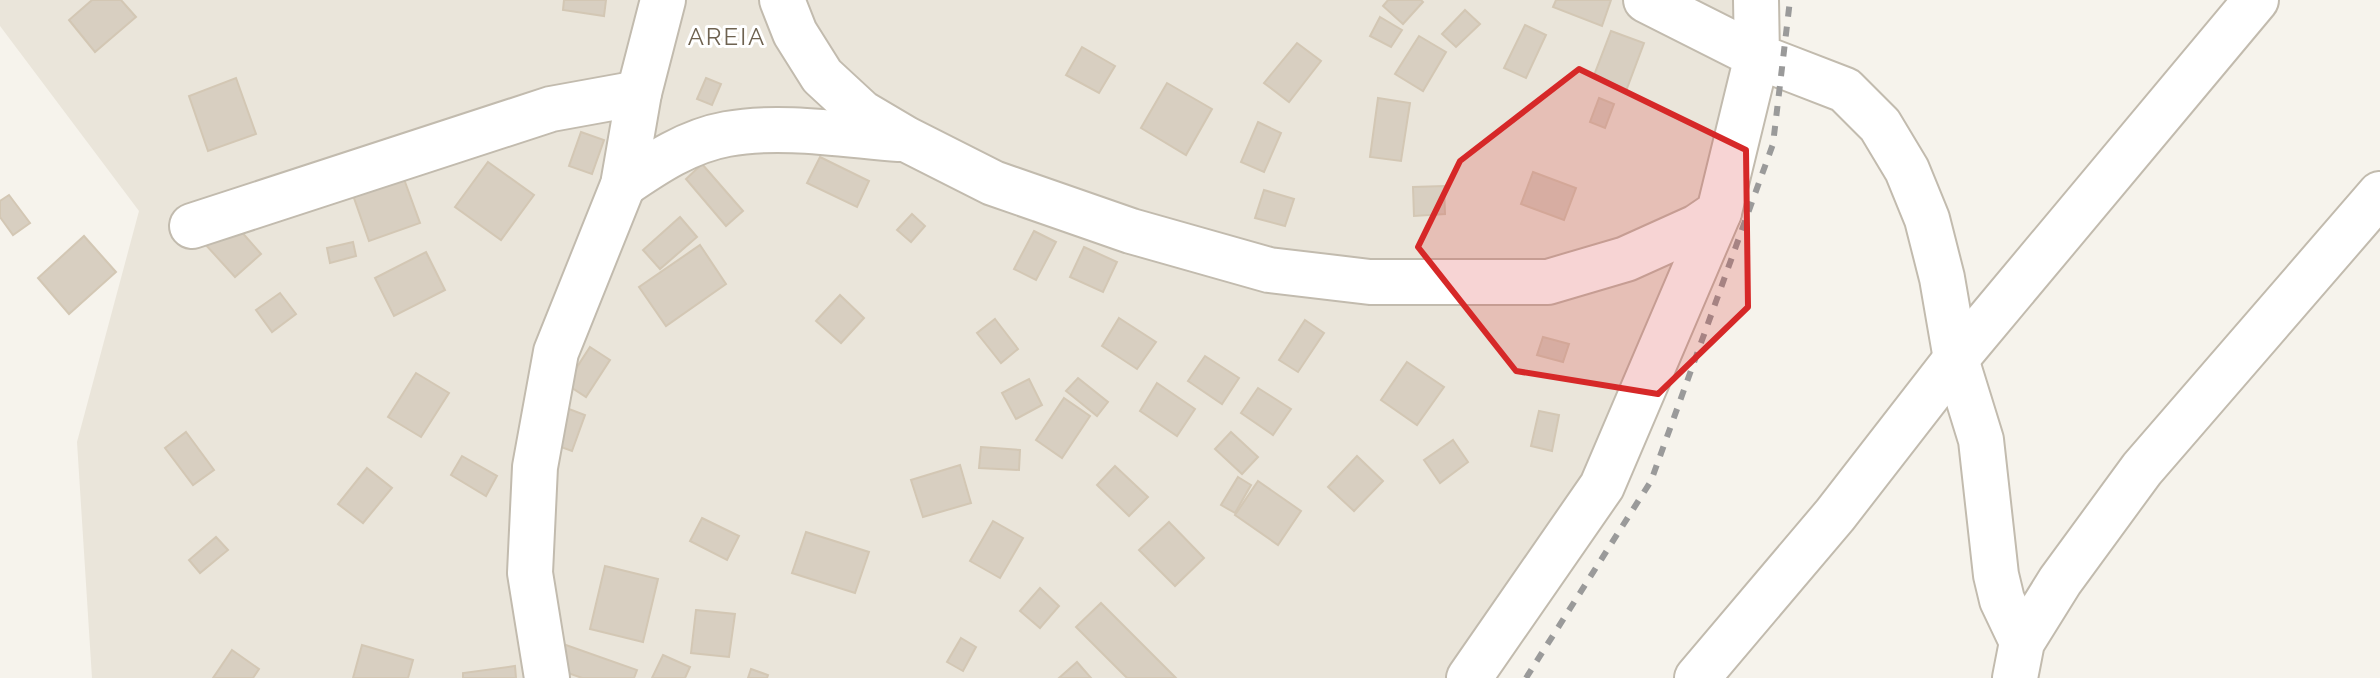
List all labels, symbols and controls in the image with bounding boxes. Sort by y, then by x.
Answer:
district label: AREIA [688,22,766,51]

